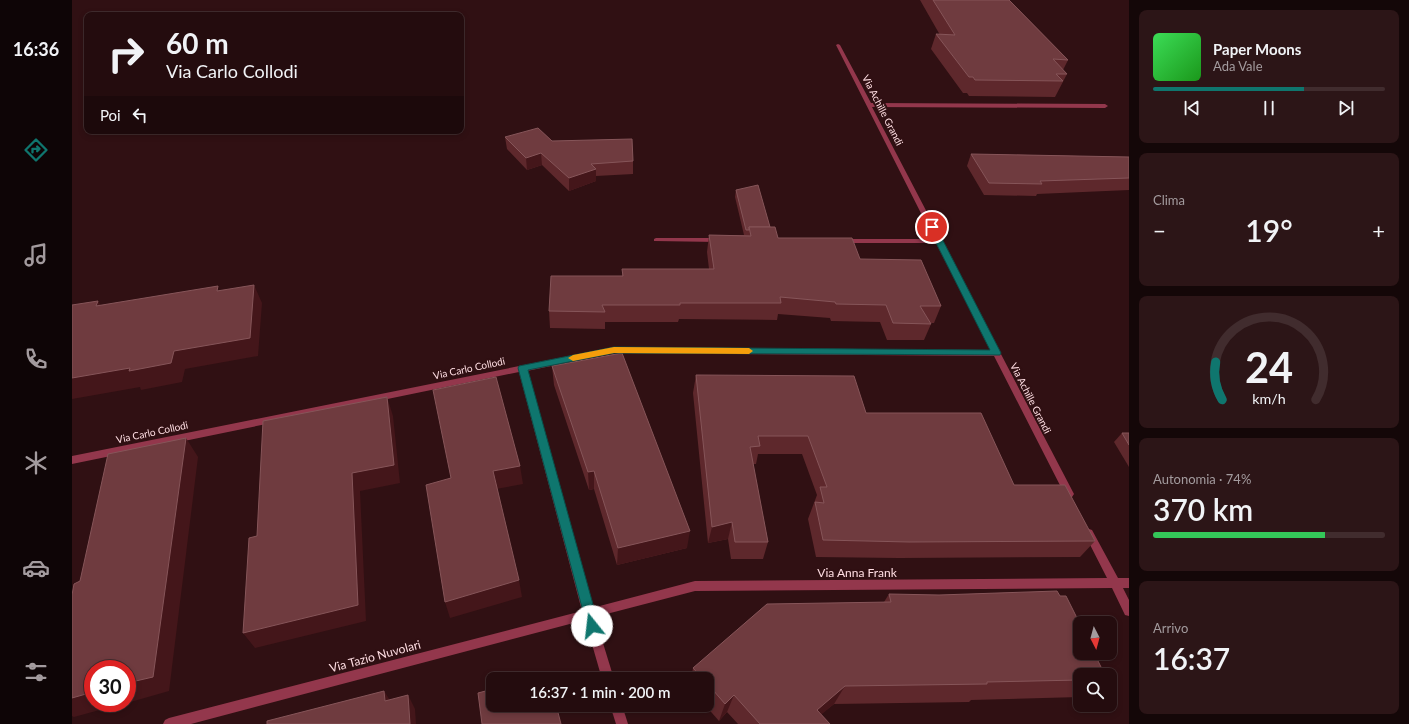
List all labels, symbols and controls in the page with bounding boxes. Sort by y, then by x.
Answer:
text: 60 m [166,26,229,60]
icon: right [100,28,152,80]
text: 16:36 [13,38,59,60]
text: Paper Moons [1213,40,1301,58]
text: Ada Vale [1213,58,1263,74]
text: Via Carlo Collodi [166,60,298,82]
street label: Via Achille Grandi [860,73,906,147]
icon: previous [1181,97,1203,119]
icon: pause [1258,97,1280,119]
icon: next [1335,97,1357,119]
icon: left [129,104,151,126]
text: Poi [100,106,121,124]
icon: directions [22,136,50,164]
text: Clima [1153,192,1185,208]
pin [915,210,949,244]
text: 19° [1245,212,1293,248]
icon: arrive [921,216,943,238]
text: − [1153,217,1166,244]
text: + [1372,217,1385,244]
icon: music [22,241,50,269]
text: 24 [1245,342,1293,392]
icon: phone [22,345,50,373]
street label: Via Carlo Collodi [432,355,506,381]
street label: Via Achille Grandi [1008,361,1054,435]
text: km/h [1252,390,1286,407]
street label: Via Carlo Collodi [115,419,189,445]
icon: climate [22,449,50,477]
text: Autonomia · 74% [1153,471,1251,487]
text: 370 km [1153,491,1253,527]
icon: car [22,554,50,582]
street label: Via Anna Frank [817,565,898,580]
position arrow [571,605,613,647]
north arrow [1073,616,1117,660]
map controls [1073,616,1117,712]
text: Arrivo [1153,620,1188,636]
street label: Via Tazio Nuvolari [328,637,423,675]
text: 16:37 [1153,640,1230,676]
icon: filters [22,658,50,686]
speed limit sign: 30 [84,660,136,712]
button: search [1073,668,1117,712]
text: 16:37 · 1 min · 200 m [530,683,670,701]

